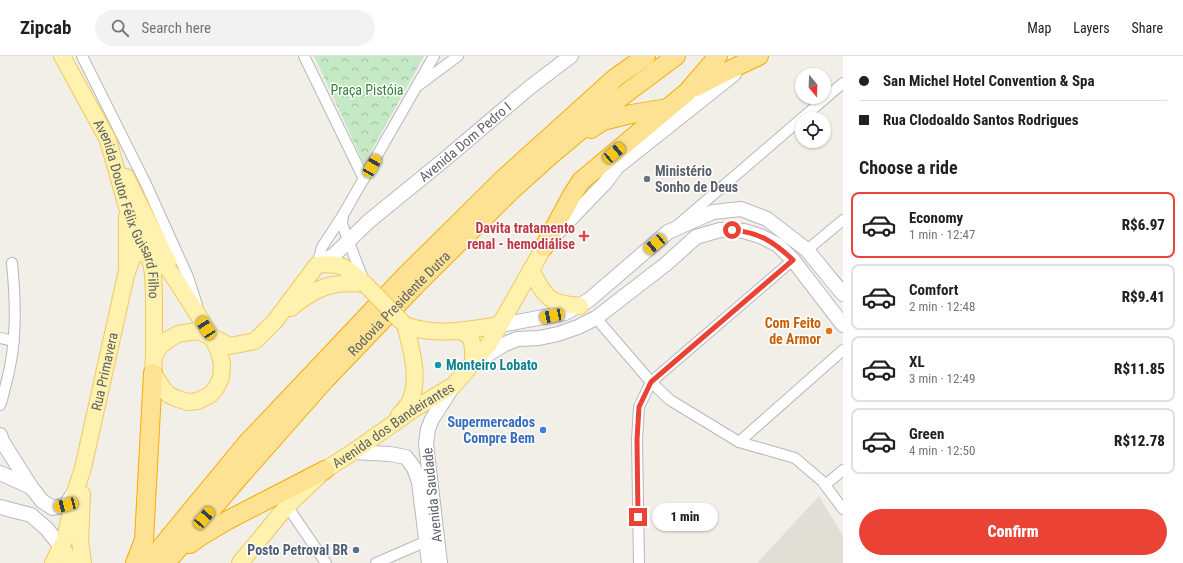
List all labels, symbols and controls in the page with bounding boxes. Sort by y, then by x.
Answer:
search box [95,10,375,46]
text: Zipcab [20,16,71,39]
icon: search [109,17,131,39]
text: Search here [141,19,211,37]
text: Map [1027,20,1051,36]
text: Layers [1073,20,1110,36]
text: Share [1132,20,1163,36]
north arrow [795,68,831,104]
map controls [795,68,831,148]
text: San Michel Hotel Convention & Spa [883,72,1095,90]
park label: Praça Pistóia [330,82,404,98]
street label: Avenida Dom Pedro I [416,99,514,185]
text: Rua Clodoaldo Santos Rodrigues [883,111,1079,129]
button: locate [795,112,831,148]
street label: Avenida Doutor Félix Guisard Filho [90,117,162,299]
car [601,141,627,165]
car [361,153,383,179]
text: Choose a ride [859,157,958,178]
place label: Ministério Sonho de Deus [655,163,738,195]
marker: Ministério Sonho de Deus [642,174,652,184]
icon: car [861,207,897,243]
text: Economy [909,209,963,227]
text: R$6.97 [1122,216,1165,234]
place label: Davita tratamento renal - hemodiálise [467,220,575,252]
route start [723,221,741,239]
text: 1 min · 12:47 [909,227,975,242]
marker: Davita tratamento renal - hemodiálise [578,230,590,242]
car [642,232,668,256]
street label: Rodovia Presidente Dutra [345,248,453,359]
icon: car [861,279,897,315]
text: Comfort [909,281,958,299]
text: R$9.41 [1122,288,1165,306]
text: 2 min · 12:48 [909,299,975,314]
car [539,308,565,324]
car [194,315,218,341]
place label: Com Feito de Armor [765,315,821,347]
marker: Com Feito de Armor [824,326,834,336]
street label: Rua Primavera [88,331,121,412]
icon: car [861,351,897,387]
text: XL [909,353,925,371]
place label: Monteiro Lobato [446,357,538,373]
marker: Monteiro Lobato [433,360,443,370]
text: R$11.85 [1114,360,1165,378]
text: 3 min · 12:49 [909,371,975,386]
street label: Avenida dos Bandeirantes [329,379,457,471]
place label: Supermercados Compre Bem [447,414,535,446]
icon: car [861,423,897,459]
marker: Supermercados Compre Bem [538,425,548,435]
text: Green [909,425,944,443]
text: R$12.78 [1114,432,1165,450]
text: 4 min · 12:50 [909,443,975,458]
street label: Avenida Saudade [419,447,445,543]
car [53,496,79,514]
callout: 1 min [652,503,718,531]
car [192,505,216,531]
route end [629,508,647,526]
text: 1 min [671,509,699,524]
button: Confirm [859,509,1167,555]
place label: Posto Petroval BR [247,542,348,558]
marker: Posto Petroval BR [351,545,361,555]

